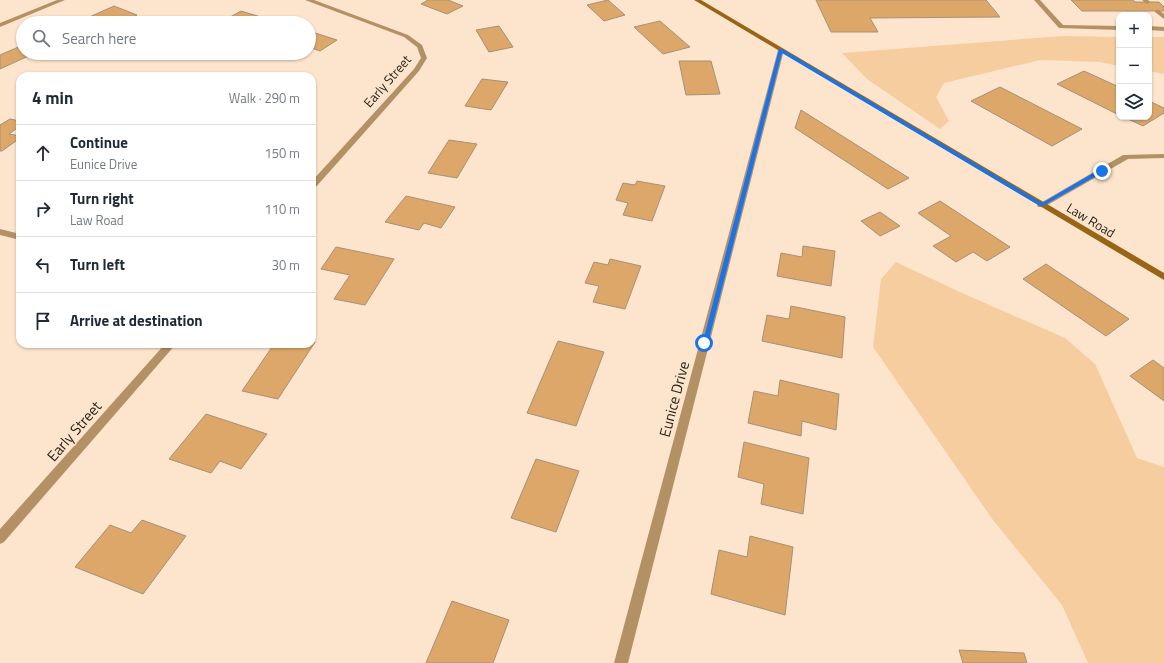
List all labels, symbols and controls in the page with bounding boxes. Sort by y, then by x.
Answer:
map controls [1116,12,1152,120]
button: + [1116,12,1152,48]
search box [16,16,316,60]
icon: search [30,27,52,49]
text: Search here [62,27,136,50]
button: − [1116,48,1152,84]
street label: Early Street [359,50,416,112]
button: layers [1116,84,1152,120]
text: 4 min [32,85,73,111]
text: Walk · 290 m [229,88,300,108]
text: Continue [70,131,128,154]
icon: ahead [32,142,54,164]
text: 150 m [264,143,300,163]
text: Eunice Drive [70,154,137,174]
route end [1093,162,1111,180]
text: Turn right [70,187,134,210]
icon: right [32,198,54,220]
street label: Law Road [1063,198,1119,242]
text: 110 m [264,199,300,219]
text: Law Road [70,210,124,230]
text: Turn left [70,253,125,276]
icon: left [32,254,54,276]
text: 30 m [272,255,300,275]
text: Arrive at destination [70,309,203,332]
icon: arrive [32,310,54,332]
route start [695,334,713,352]
street label: Eunice Drive [653,359,695,439]
street label: Early Street [41,395,107,466]

